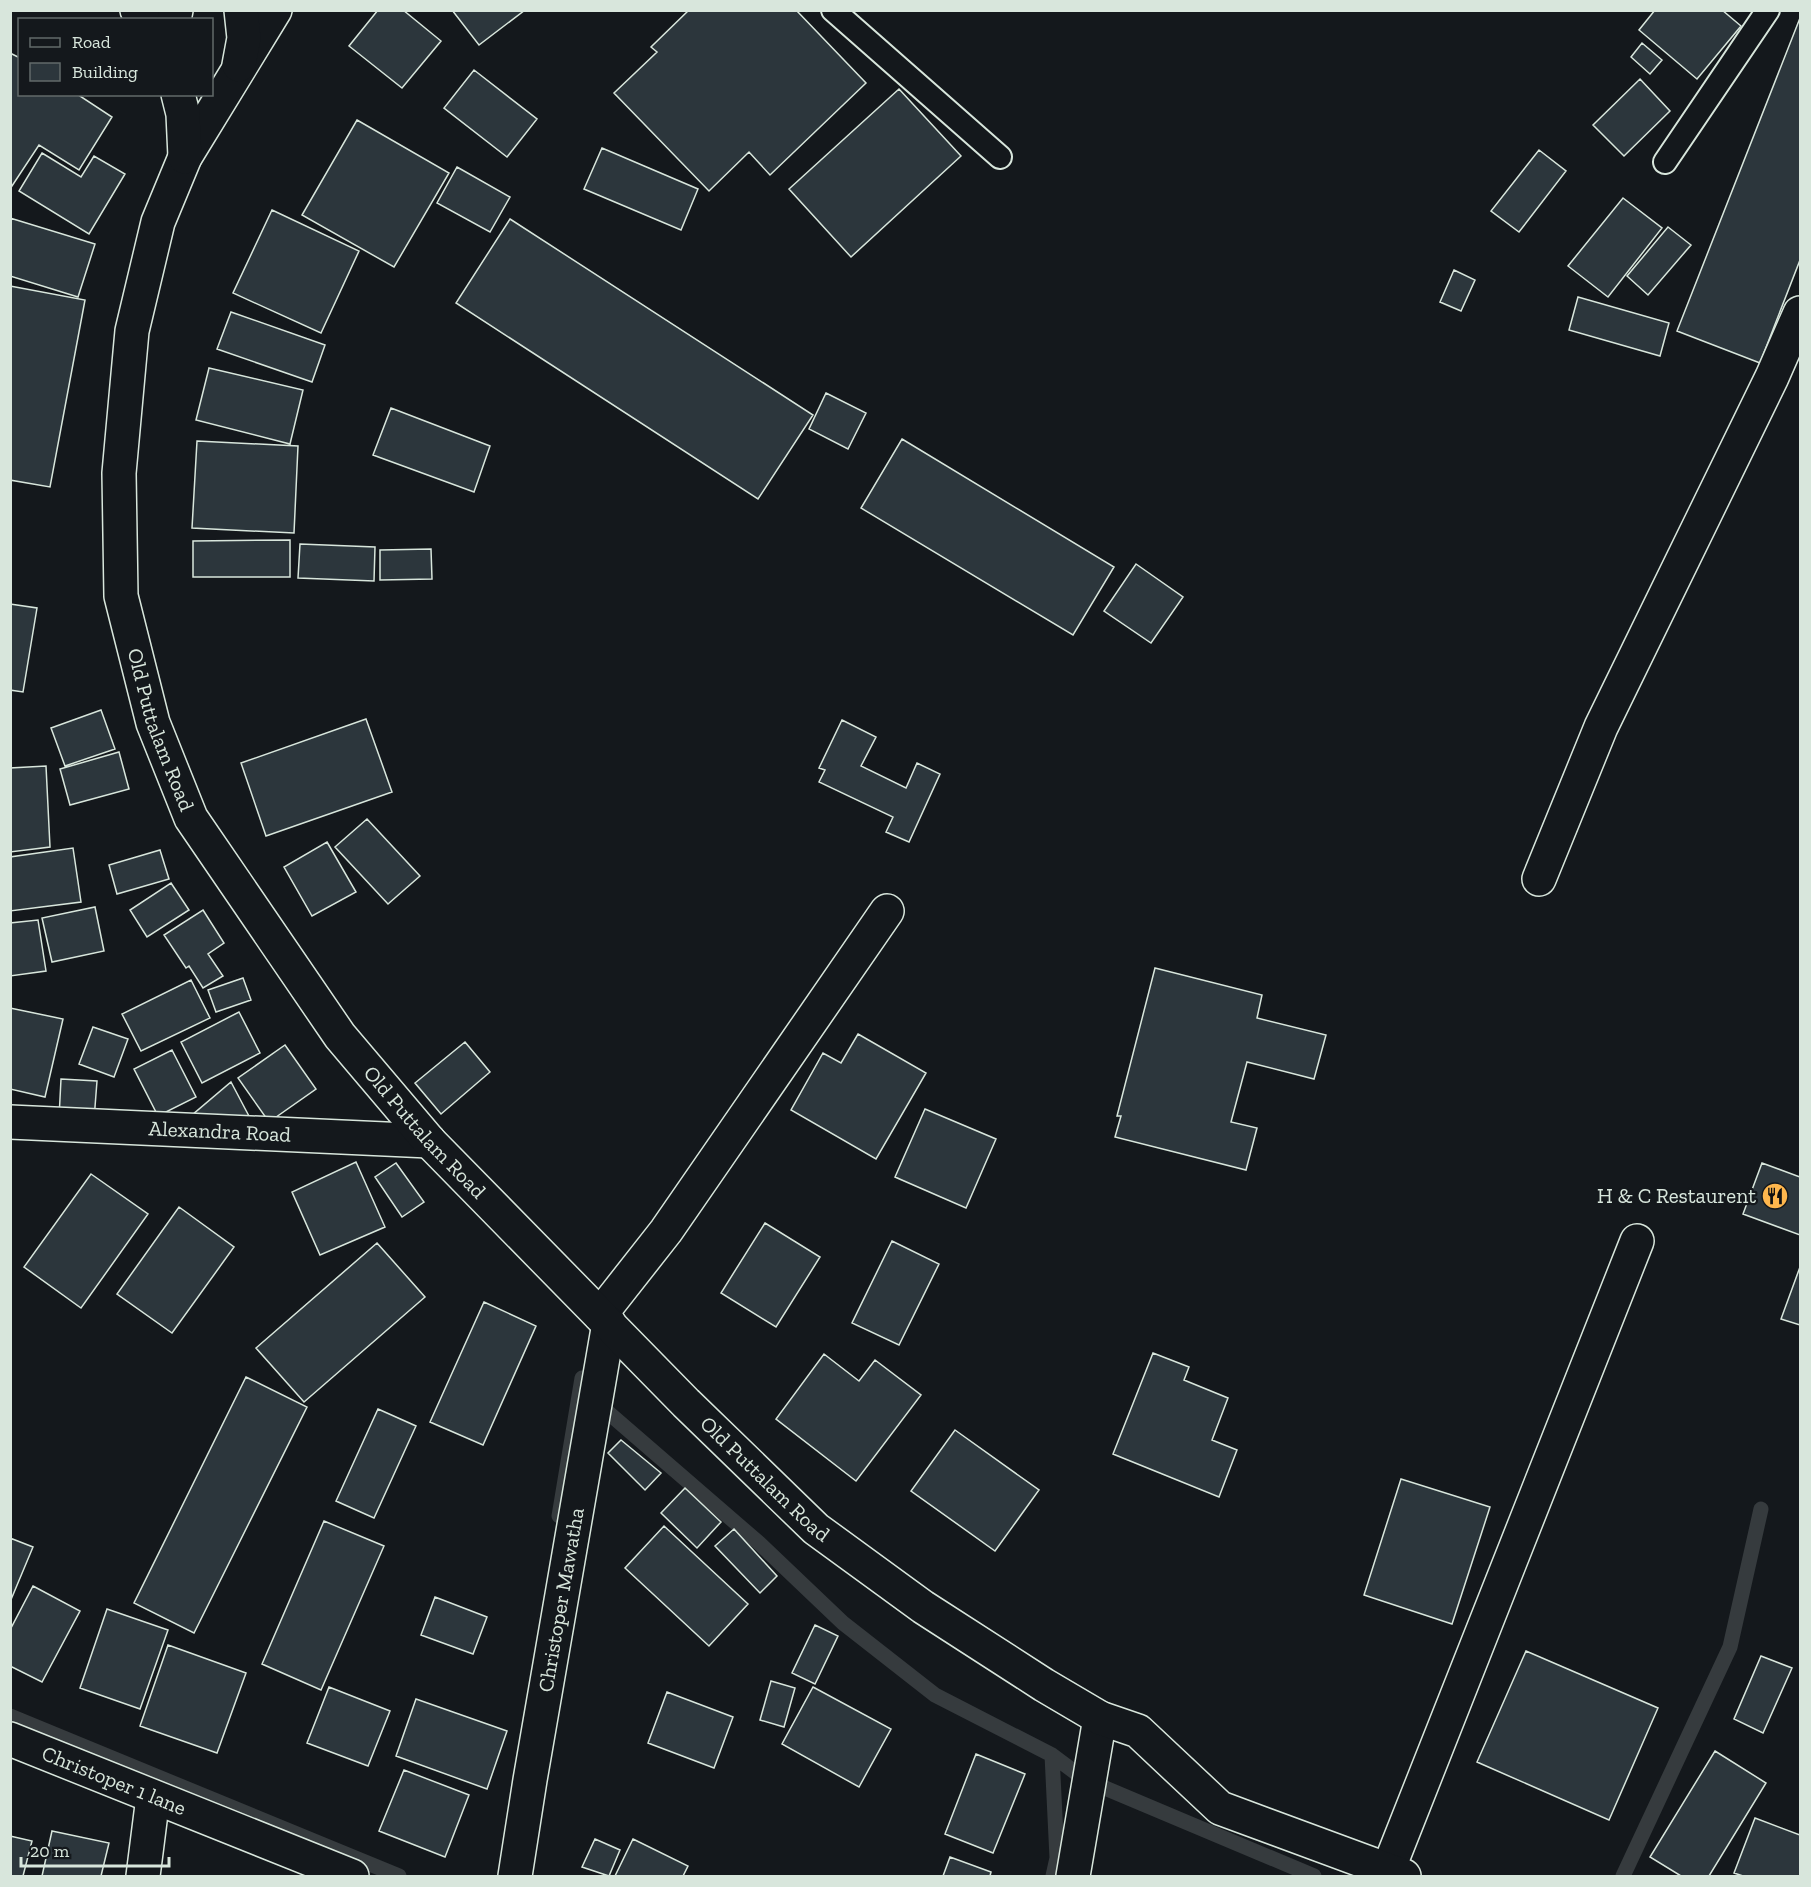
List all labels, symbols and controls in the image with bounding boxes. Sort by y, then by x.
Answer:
legend [18,18,213,96]
text: Road [72,31,111,53]
text: Building [72,61,138,83]
street label: Old Puttalam Road [123,646,200,815]
street label: Old Puttalam Road [359,1060,492,1204]
street label: Alexandra Road [148,1115,292,1147]
restaurant icon: H & C Restaurent [1760,1181,1790,1211]
place label: H & C Restaurent [1597,1183,1756,1208]
street label: Old Puttalam Road [695,1411,835,1547]
street label: Christoper Mawatha [532,1506,589,1694]
street label: Christoper 1 lane [38,1740,190,1820]
scale bar [21,1830,170,1868]
text: 20 m [30,1840,70,1862]

